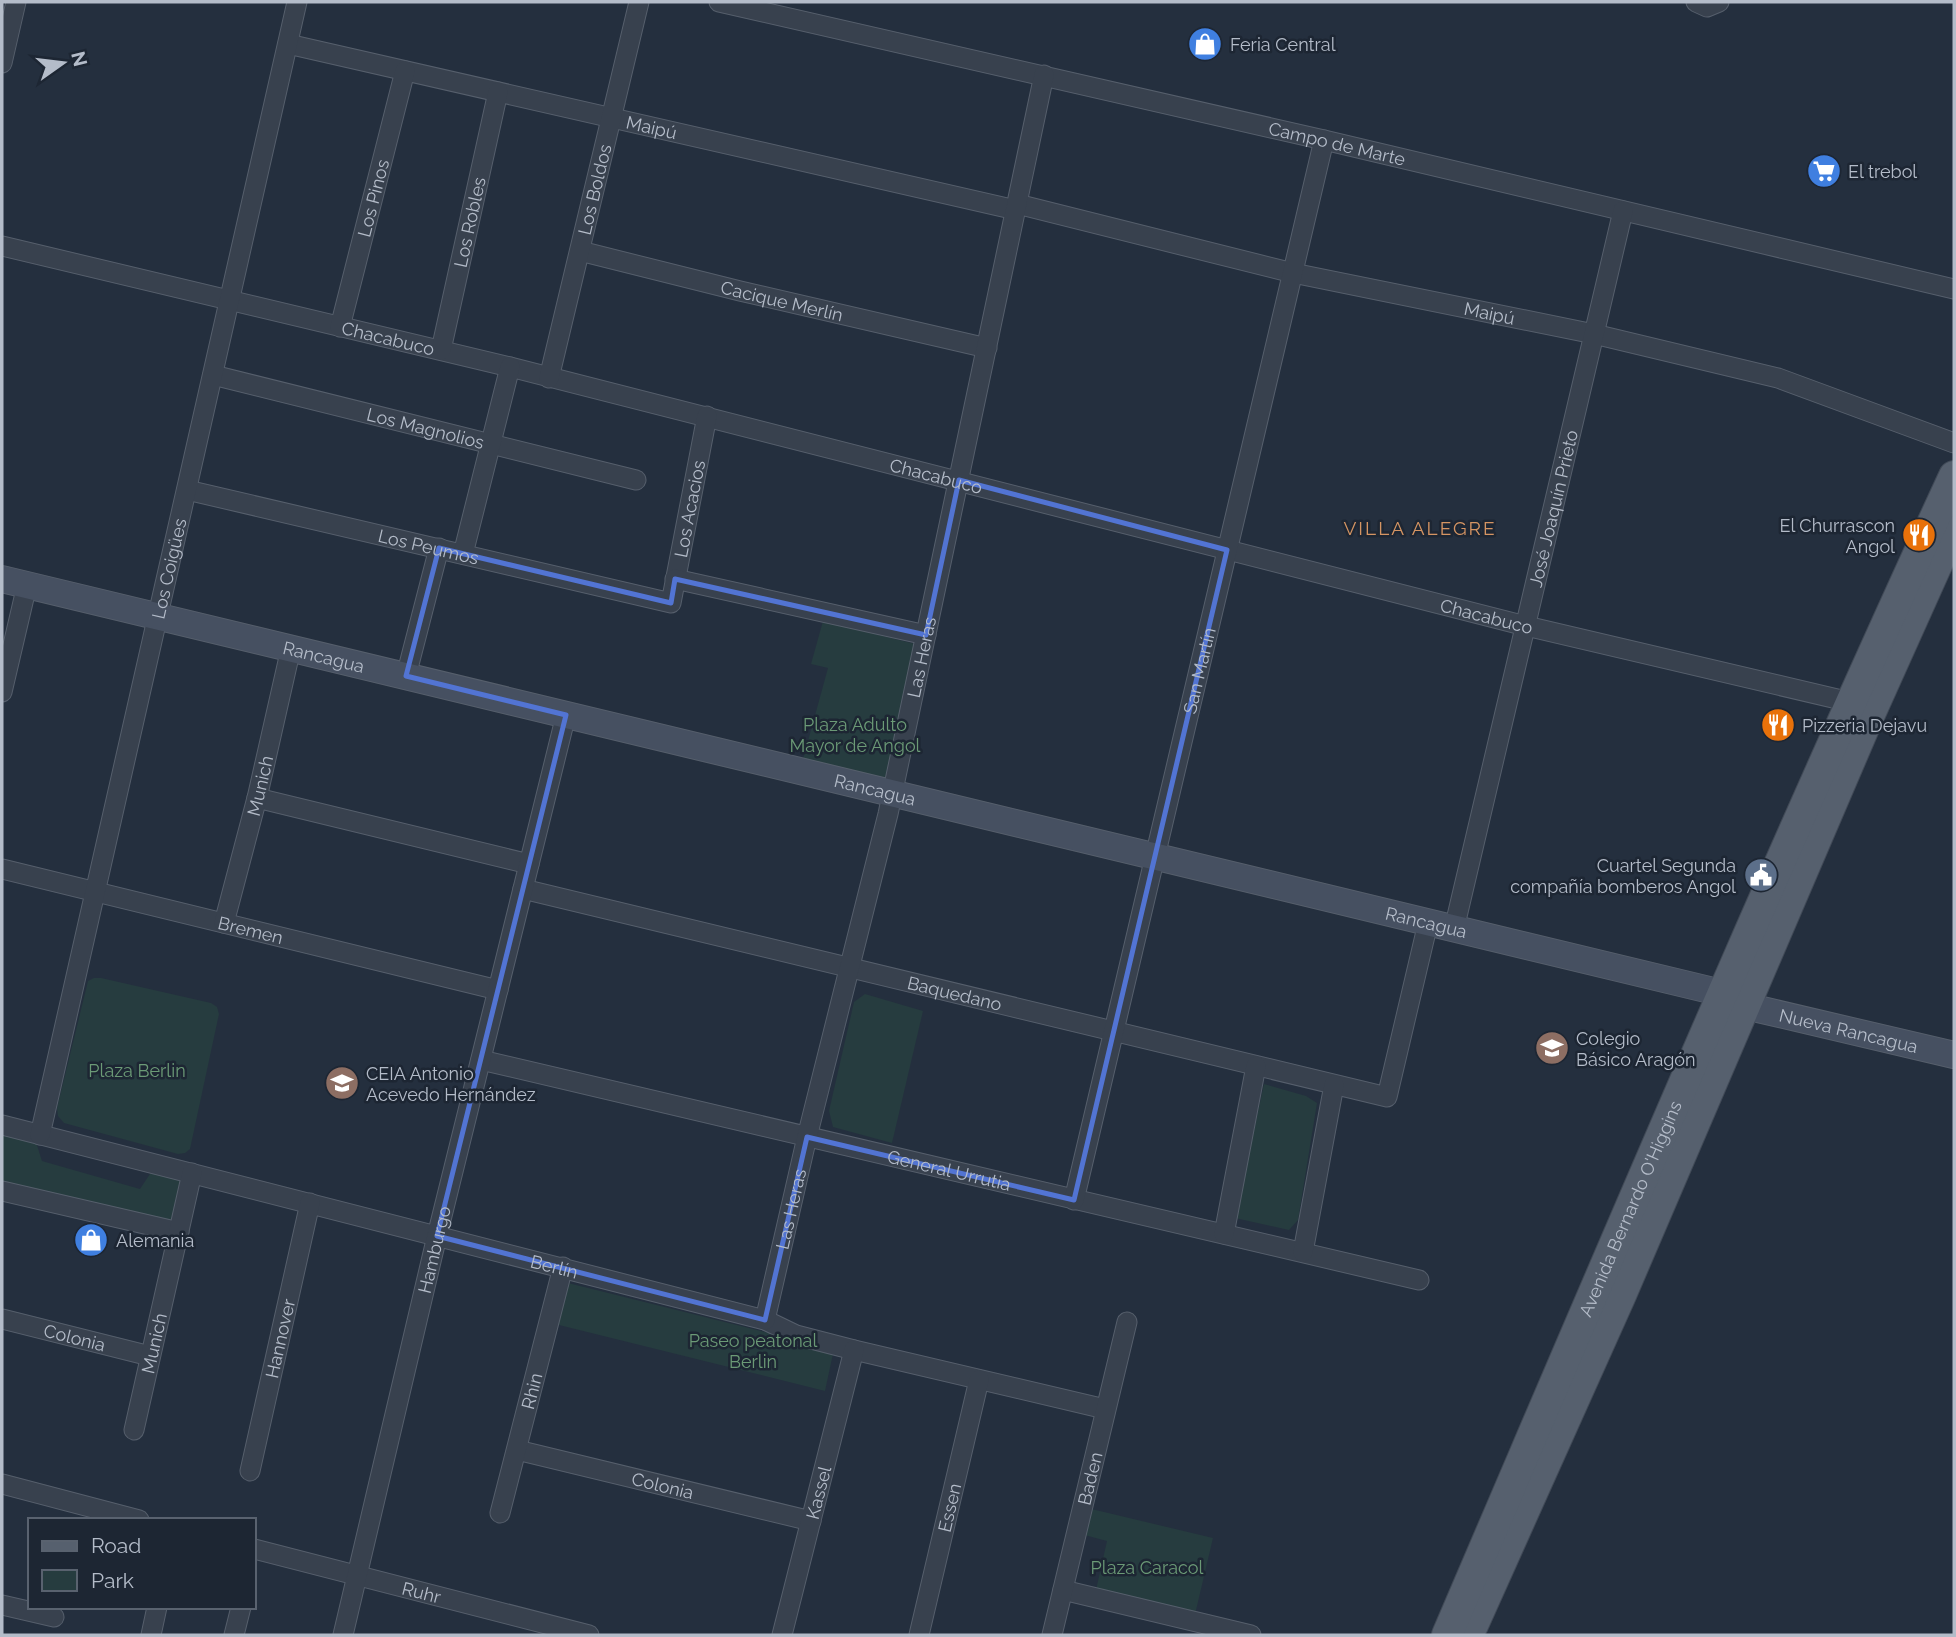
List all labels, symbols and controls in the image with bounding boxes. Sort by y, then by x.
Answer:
shop icon: Feria Central [1186,25,1224,63]
north arrow [28,28,98,98]
place label: Feria Central [1230,34,1336,55]
text: N [67,49,92,69]
street label: Maipú [624,111,679,143]
street label: Campo de Marte [1267,117,1408,170]
street label: Los Boldos [573,142,615,237]
supermarket icon: El trebol [1805,152,1843,190]
street label: Los Pinos [353,157,393,239]
place label: El trebol [1848,161,1917,182]
street label: Los Robles [449,175,489,269]
street label: Cacique Merlín [719,276,845,325]
street label: Maipú [1462,297,1517,328]
street label: Chacabuco [340,317,437,359]
street label: Los Magnolios [365,403,487,453]
street label: José Joaquín Prieto [1524,427,1582,589]
street label: Chacabuco [888,454,985,498]
street label: Los Acacios [670,458,709,559]
place label: El Churrascon Angol [1779,515,1895,557]
street label: Los Coigües [147,516,190,621]
restaurant icon: El Churrascon Angol [1900,516,1938,554]
district label: VILLA ALEGRE [1343,517,1497,539]
street label: Los Peumos [376,524,481,568]
street label: Chacabuco [1438,594,1535,638]
street label: Las Heras [902,615,940,700]
street label: San Martín [1179,625,1219,716]
street label: Rancagua [281,637,367,676]
restaurant icon: Pizzeria Dejavu [1759,706,1797,744]
park label: Plaza Adulto Mayor de Angol [789,714,921,756]
place label: Pizzeria Dejavu [1802,715,1927,736]
street label: Munich [242,753,277,818]
street label: Rancagua [832,769,918,809]
place label: Cuartel Segunda compañía bomberos Angol [1510,855,1736,897]
public building icon: Cuartel Segunda compañía bomberos Angol [1742,856,1780,894]
street label: Rancagua [1383,902,1469,942]
street label: Bremen [216,912,285,948]
street label: Baquedano [905,971,1004,1014]
street label: Nueva Rancagua [1777,1004,1920,1057]
place label: Colegio Básico Aragón [1576,1028,1696,1070]
school or university icon: Colegio Básico Aragón [1533,1029,1571,1067]
park label: Plaza Berlin [88,1060,186,1081]
place label: CEIA Antonio Acevedo Hernández [366,1063,536,1105]
school or university icon: CEIA Antonio Acevedo Hernández [323,1064,361,1102]
street label: Avenida Bernardo O'Higgins [1574,1097,1686,1320]
street label: General Urrutia [885,1145,1013,1194]
street label: Las Heras [771,1166,810,1251]
street label: Hamburgo [413,1203,455,1295]
shop icon: Alemania [72,1221,110,1259]
place label: Alemania [116,1230,194,1251]
street label: Berlín [528,1250,580,1282]
street label: Hannover [261,1296,299,1380]
street label: Munich [137,1311,171,1375]
street label: Colonia [42,1319,108,1355]
park label: Paseo peatonal Berlin [689,1330,817,1372]
street label: Rhin [517,1371,546,1411]
street label: Baden [1073,1450,1106,1507]
street label: Kassel [801,1464,835,1521]
street label: Colonia [630,1468,696,1503]
street label: Essen [933,1481,965,1534]
legend [28,1518,256,1609]
text: Road [91,1533,141,1558]
park label: Plaza Caracol [1091,1557,1204,1578]
text: Park [91,1568,134,1593]
street label: Ruhr [400,1577,444,1607]

